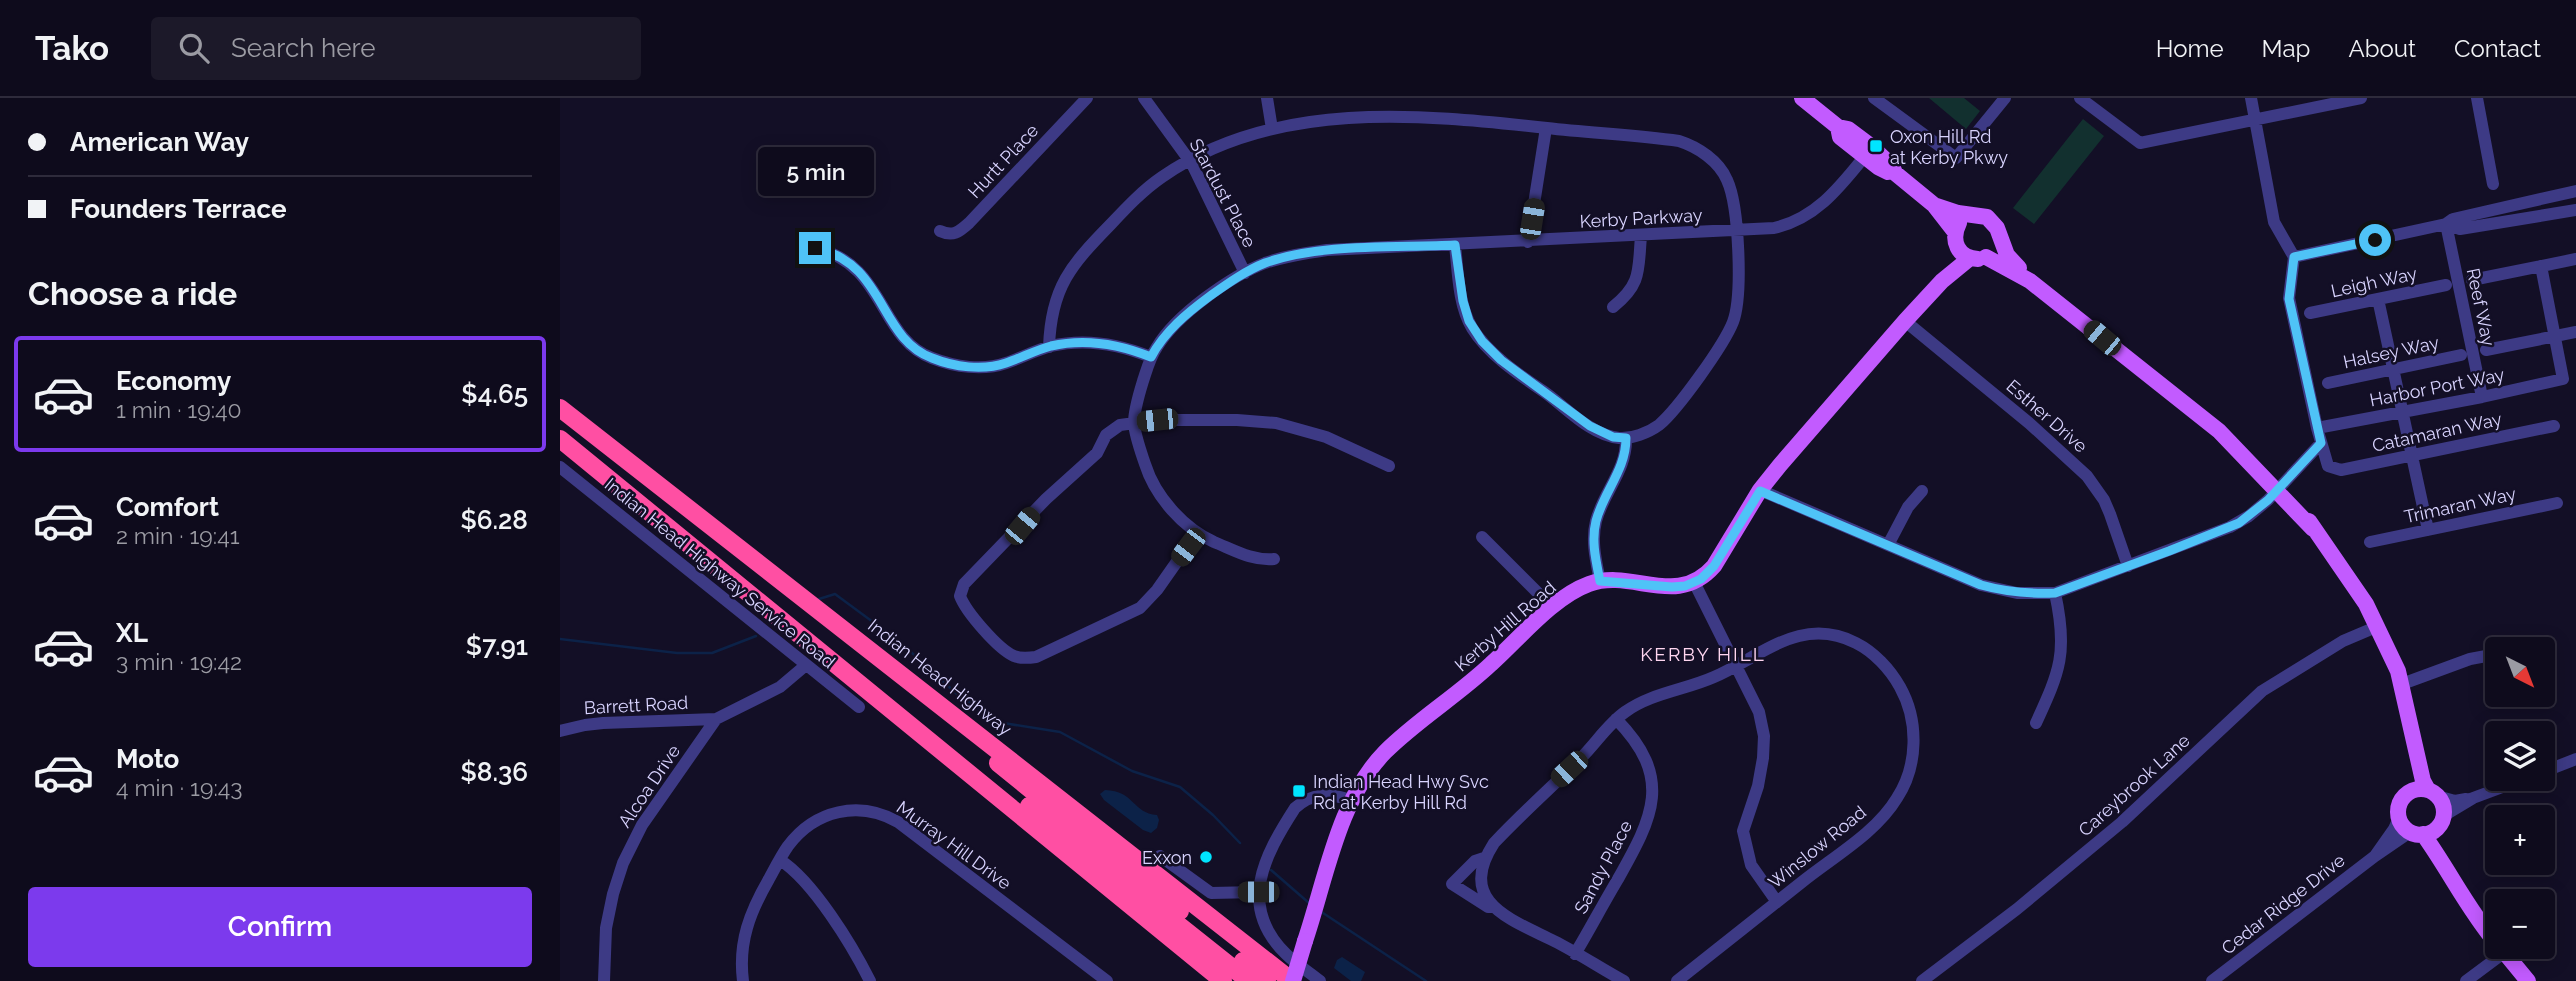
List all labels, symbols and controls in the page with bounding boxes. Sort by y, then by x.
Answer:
search box [151,17,641,80]
text: Tako [35,29,109,68]
icon: search [175,29,213,67]
text: Search here [231,33,375,63]
text: Home [2156,34,2224,63]
text: Map [2262,34,2310,63]
text: About [2348,34,2416,63]
text: Contact [2454,34,2541,63]
street label: Hurtt Place [964,119,1043,202]
place label: Oxon Hill Rd at Kerby Pkwy [1890,126,2008,168]
text: American Way [70,127,249,157]
street label: Stardust Place [1186,135,1261,251]
marker: Oxon Hill Rd at Kerby Pkwy [1868,138,1884,154]
callout: 5 min [757,146,873,195]
text: 5 min [787,158,845,185]
text: Founders Terrace [70,194,287,224]
car [1519,197,1546,241]
street label: Kerby Parkway [1579,204,1703,232]
route start [2359,224,2391,256]
route end [799,232,831,264]
street label: Leigh Way [2329,263,2419,301]
street label: Reef Way [2462,266,2500,348]
text: Choose a ride [28,275,237,312]
car [2080,316,2125,360]
street label: Halsey Way [2341,332,2441,372]
icon: car [32,363,95,426]
street label: Harbor Port Way [2368,364,2506,410]
text: Economy [116,366,231,396]
street label: Esther Drive [2002,375,2092,457]
text: $4.65 [461,379,528,409]
text: 1 min · 19:40 [116,396,242,423]
car [1136,407,1179,433]
street label: Catamaran Way [2370,408,2504,456]
street label: Indian Head Highway Service Road [601,474,839,672]
street label: Trimaran Way [2402,483,2518,527]
icon: car [32,489,95,552]
text: Comfort [116,492,219,522]
car [1001,503,1044,549]
text: $6.28 [460,505,528,535]
text: 2 min · 19:41 [116,522,240,549]
car [1167,524,1210,570]
street label: Kerby Hill Road [1450,576,1560,676]
street label: Indian Head Highway [864,614,1016,740]
icon: car [32,615,95,678]
text: XL [116,618,148,648]
text: $7.91 [466,631,528,661]
north arrow [2485,637,2555,707]
map controls [2485,637,2555,959]
district label: KERBY HILL [1640,643,1766,665]
text: 3 min · 19:42 [116,648,242,675]
street label: Barrett Road [583,692,689,718]
button: layers [2485,721,2555,791]
street label: Careybrook Lane [2074,729,2194,840]
street label: Alcoa Drive [614,740,684,831]
icon: car [32,741,95,804]
text: Moto [116,744,179,774]
car [1547,747,1592,791]
text: $8.36 [460,757,528,787]
place label: Indian Head Hwy Svc Rd at Kerby Hill Rd [1313,771,1489,813]
text: 4 min · 19:43 [116,774,243,801]
marker: Indian Head Hwy Svc Rd at Kerby Hill Rd [1291,783,1307,799]
street label: Murray Hill Drive [893,796,1016,894]
street label: Winslow Road [1764,801,1870,893]
button: + [2485,805,2555,875]
street label: Sandy Place [1570,816,1637,917]
place label: Exxon [1142,847,1192,868]
marker: Exxon [1198,849,1214,865]
street label: Cedar Ridge Drive [2217,849,2349,959]
car [1238,882,1280,903]
button: Confirm [28,887,532,967]
button: − [2485,889,2555,959]

